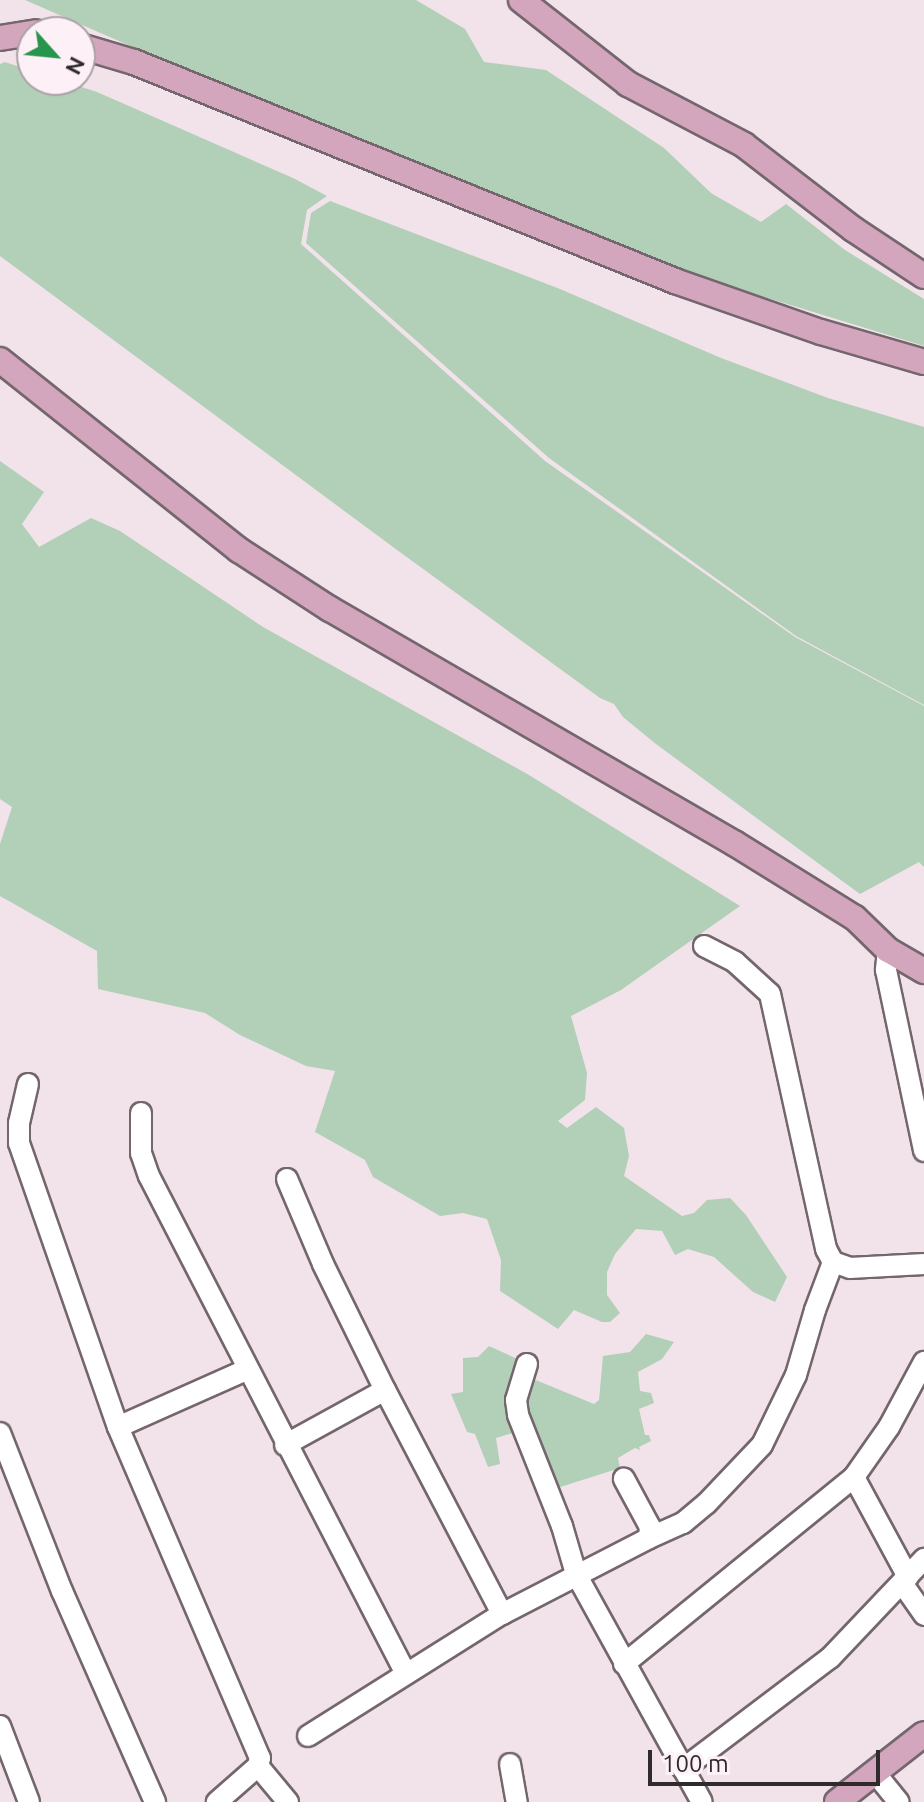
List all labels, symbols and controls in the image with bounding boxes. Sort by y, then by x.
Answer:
north arrow [16,16,96,96]
text: N [61,53,91,79]
scale bar [652,1734,884,1784]
text: 100 m [662,1750,729,1777]

